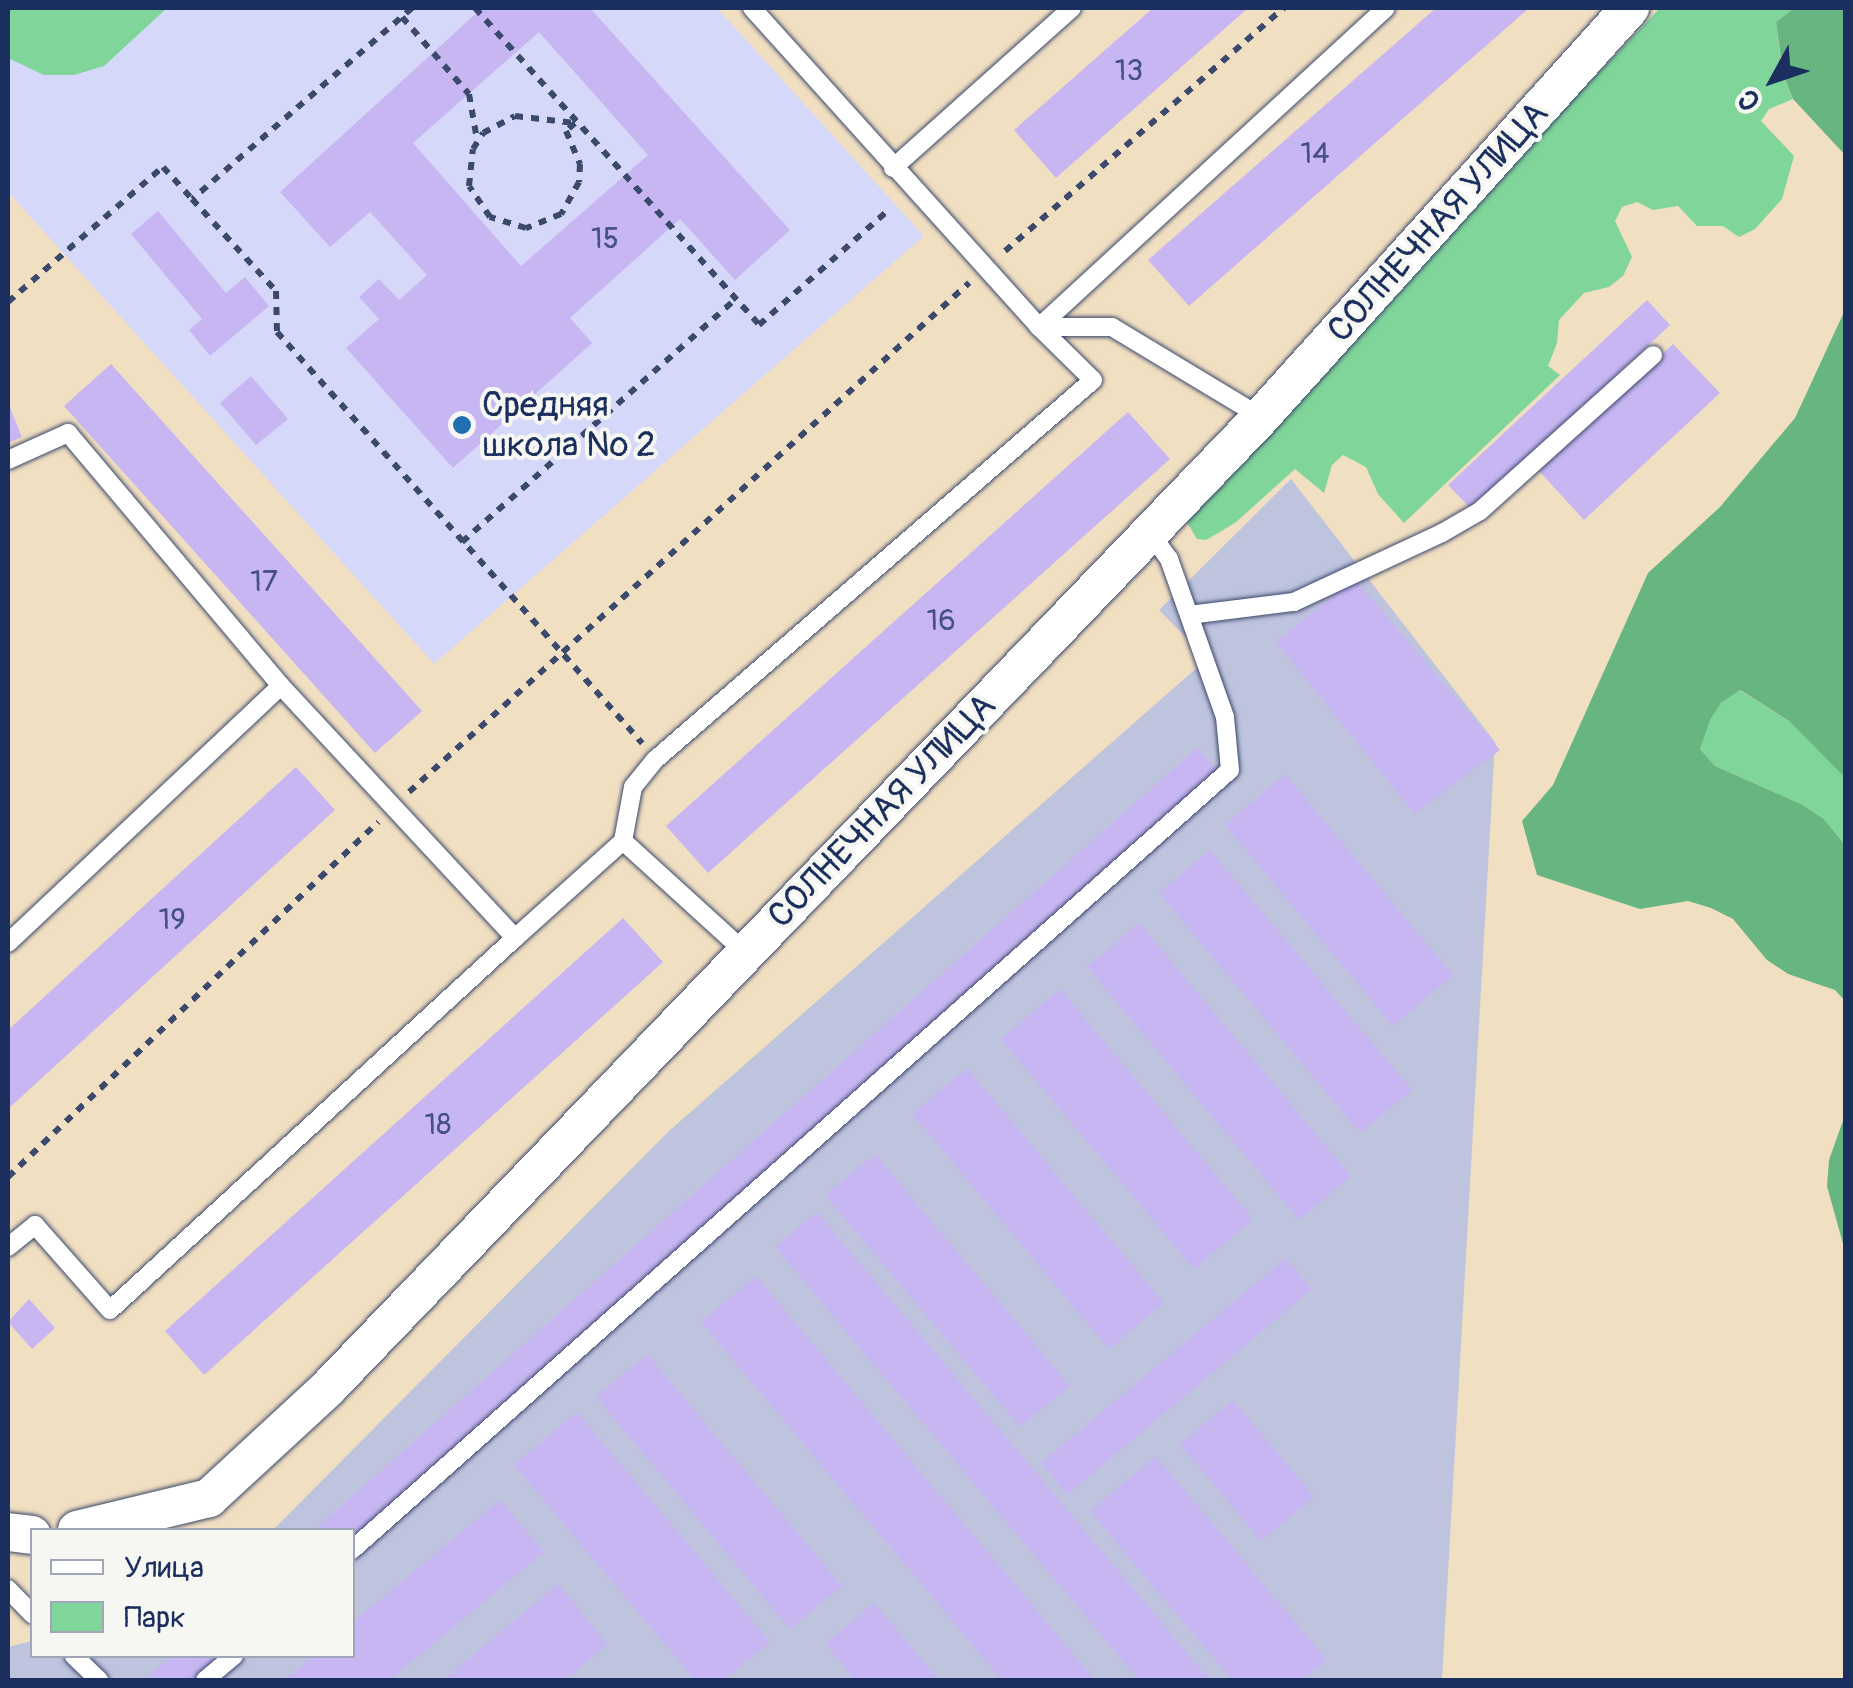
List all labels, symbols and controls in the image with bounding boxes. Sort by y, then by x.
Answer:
north arrow [1723,30,1823,130]
house number: 13 [1115,53,1143,89]
text: С [1731,82,1769,117]
street label: СОЛНЕЧНАЯ УЛИЦА [1319,93,1557,351]
house number: 14 [1300,136,1330,172]
house number: 15 [591,221,619,257]
place label: Средняя школа № 2 [482,384,656,466]
marker: Средняя школа № 2 [451,414,473,436]
house number: 17 [250,564,278,600]
house number: 16 [926,603,956,639]
street label: СОЛНЕЧНАЯ УЛИЦА [759,685,1005,937]
house number: 19 [158,902,186,938]
house number: 18 [425,1107,451,1143]
legend [30,1528,355,1658]
text: Улица [124,1549,204,1586]
text: Парк [124,1599,186,1636]

